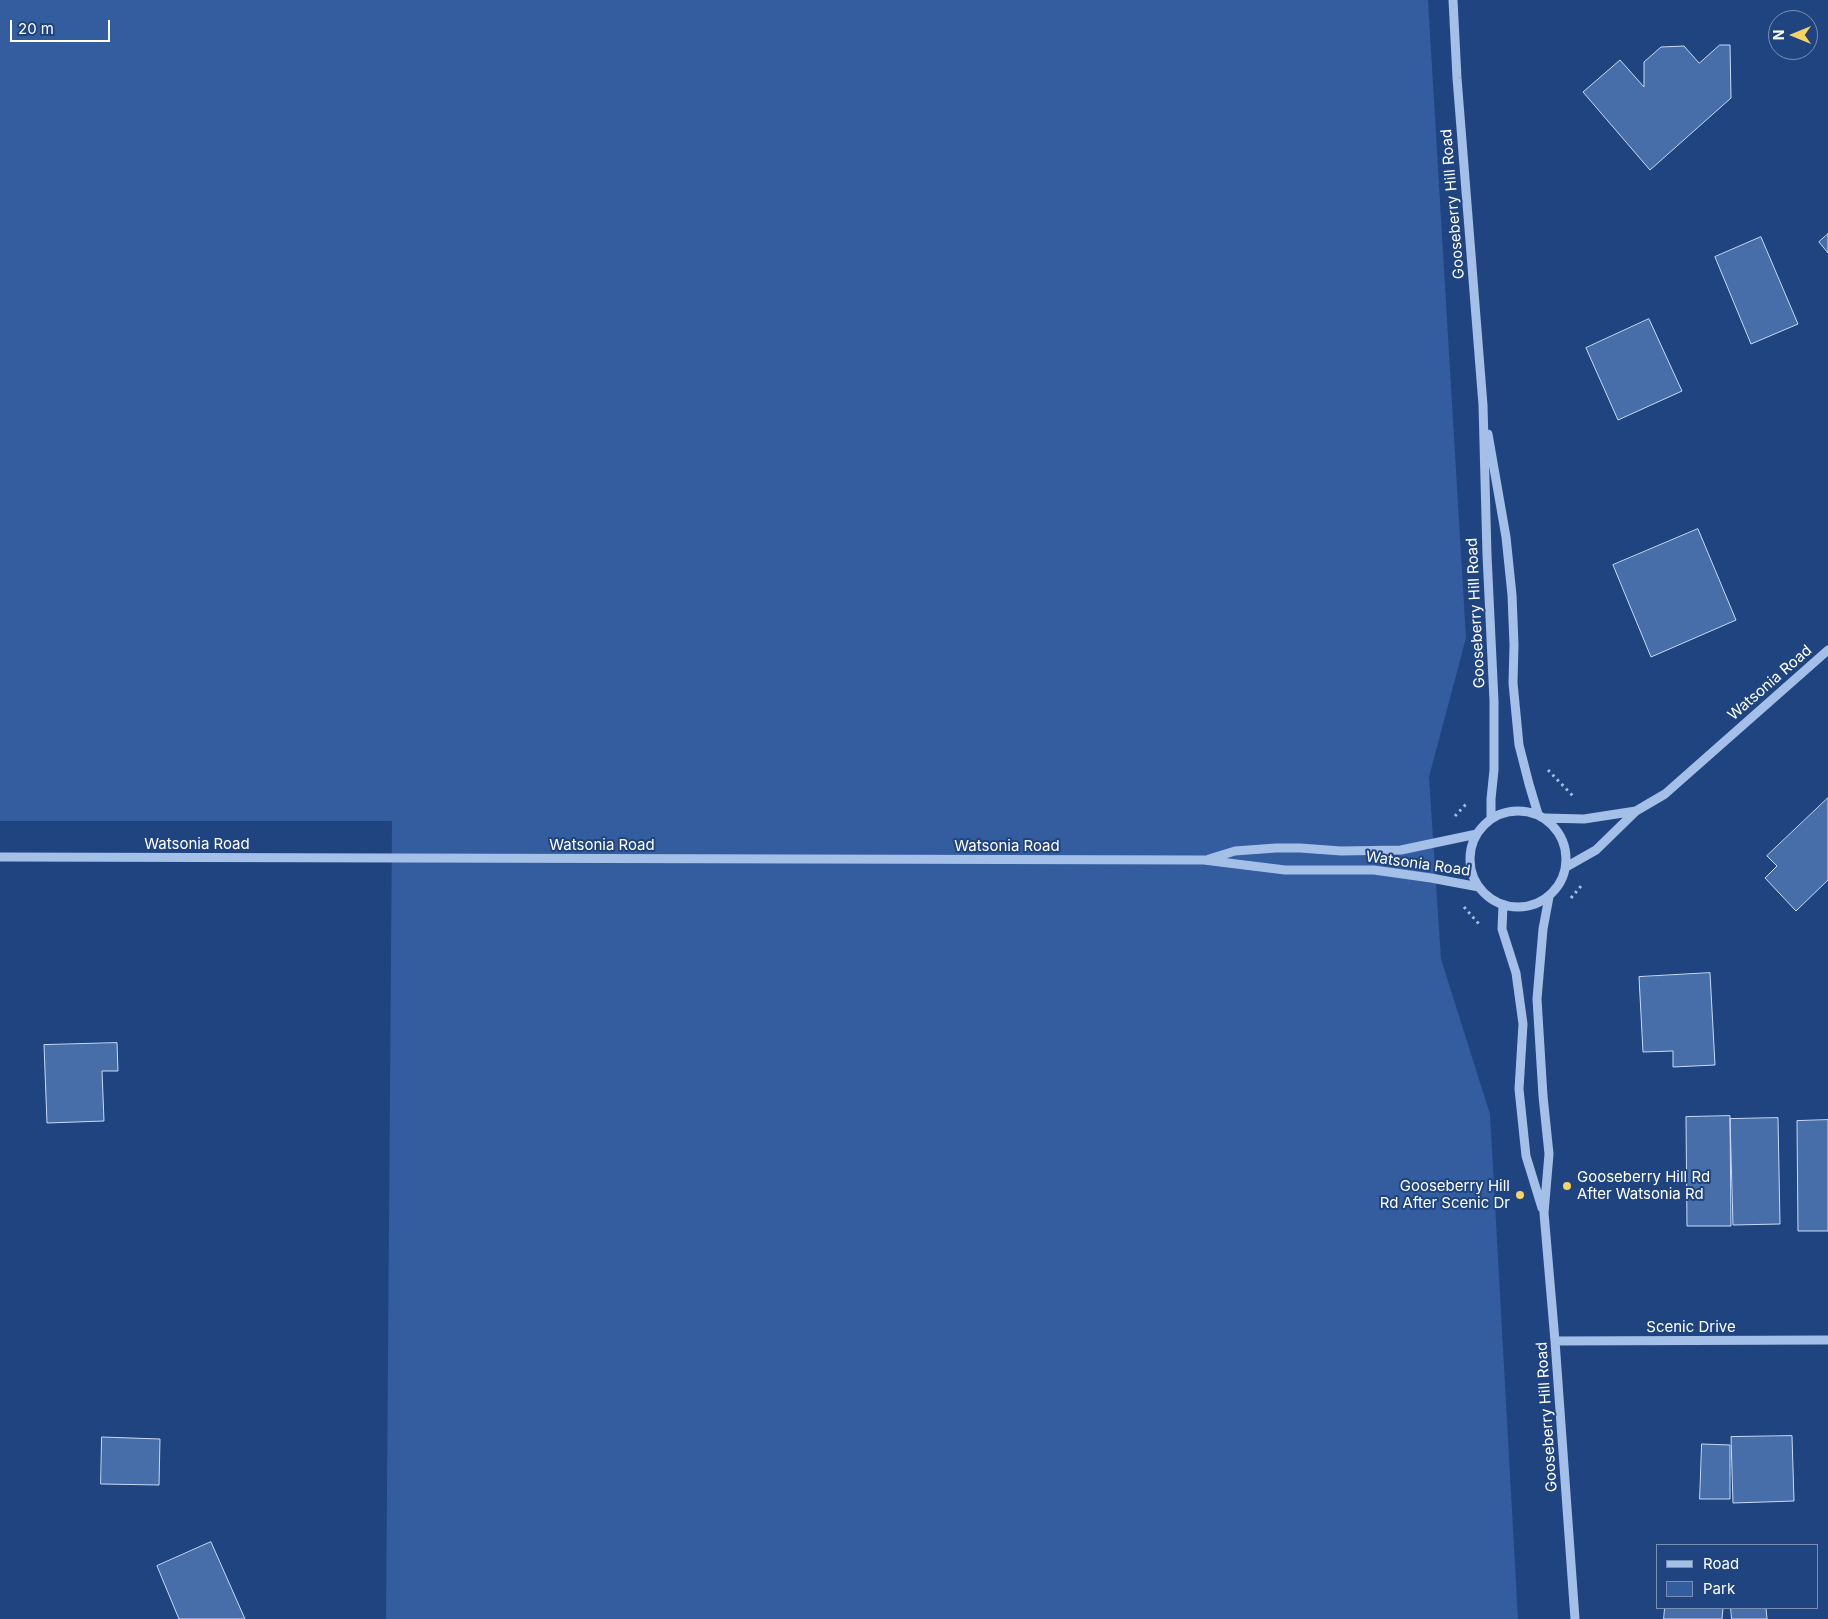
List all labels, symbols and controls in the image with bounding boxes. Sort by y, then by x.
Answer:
scale bar [12,10,112,42]
north arrow [1768,10,1818,60]
text: 20 m [18,19,54,38]
text: N [1770,30,1787,40]
street label: Gooseberry Hill Road [1437,128,1469,280]
street label: Gooseberry Hill Road [1463,537,1489,689]
street label: Watsonia Road [1724,642,1816,724]
street label: Watsonia Road [144,835,250,853]
street label: Watsonia Road [549,836,655,854]
street label: Watsonia Road [954,837,1060,855]
street label: Watsonia Road [1365,848,1471,880]
place label: Gooseberry Hill Rd After Watsonia Rd [1577,1168,1710,1203]
place label: Gooseberry Hill Rd After Scenic Dr [1380,1177,1510,1212]
marker: Gooseberry Hill Rd After Watsonia Rd [1561,1180,1573,1192]
marker: Gooseberry Hill Rd After Scenic Dr [1514,1189,1526,1201]
street label: Scenic Drive [1646,1318,1736,1336]
street label: Gooseberry Hill Road [1533,1341,1561,1493]
legend [1656,1544,1818,1609]
text: Road [1703,1554,1739,1573]
text: Park [1703,1579,1735,1598]

